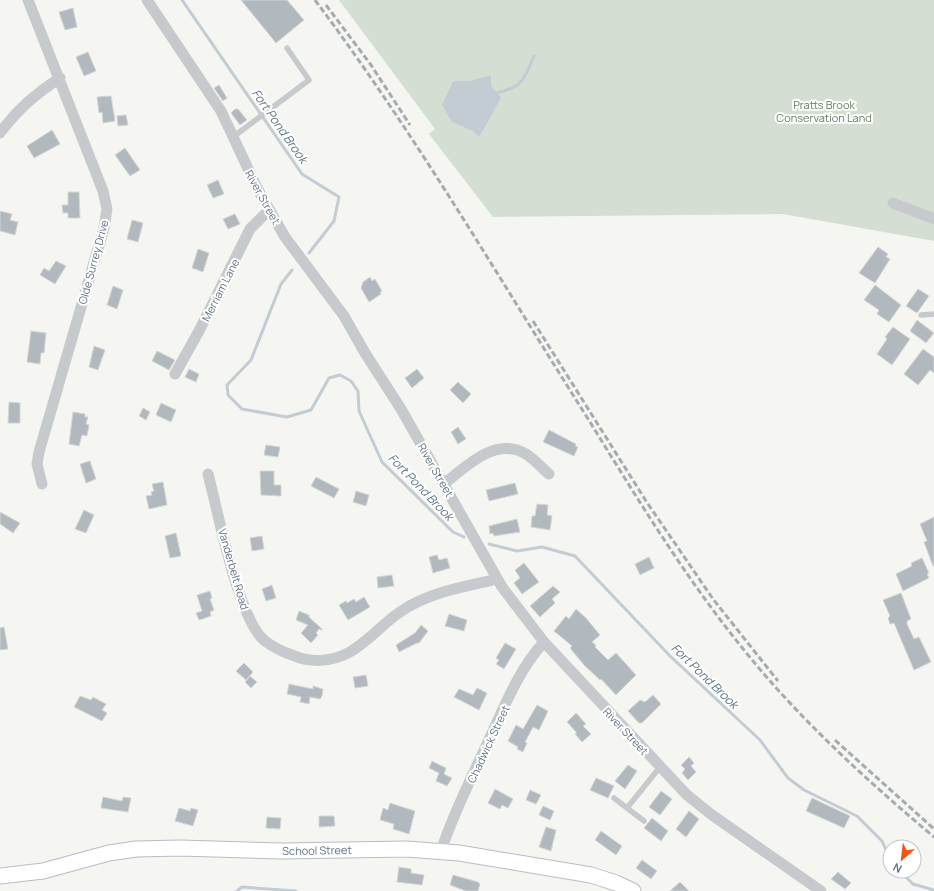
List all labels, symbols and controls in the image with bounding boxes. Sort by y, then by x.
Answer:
water label: Fort Pond Brook [248,85,313,168]
park label: Pratts Brook Conservation Land [776,97,872,125]
street label: River Street [242,167,284,227]
street label: Olde Surrey Drive [75,218,112,306]
street label: Merriam Lane [198,256,242,324]
street label: River Street [415,440,457,500]
water label: Fort Pond Brook [385,450,459,526]
street label: Vanderbelt Road [215,527,253,611]
water label: Fort Pond Brook [668,640,744,714]
street label: Chadwick Street [463,703,513,785]
street label: River Street [600,704,652,758]
north arrow [882,839,922,879]
street label: School Street [282,842,352,858]
text: N [890,860,904,877]

